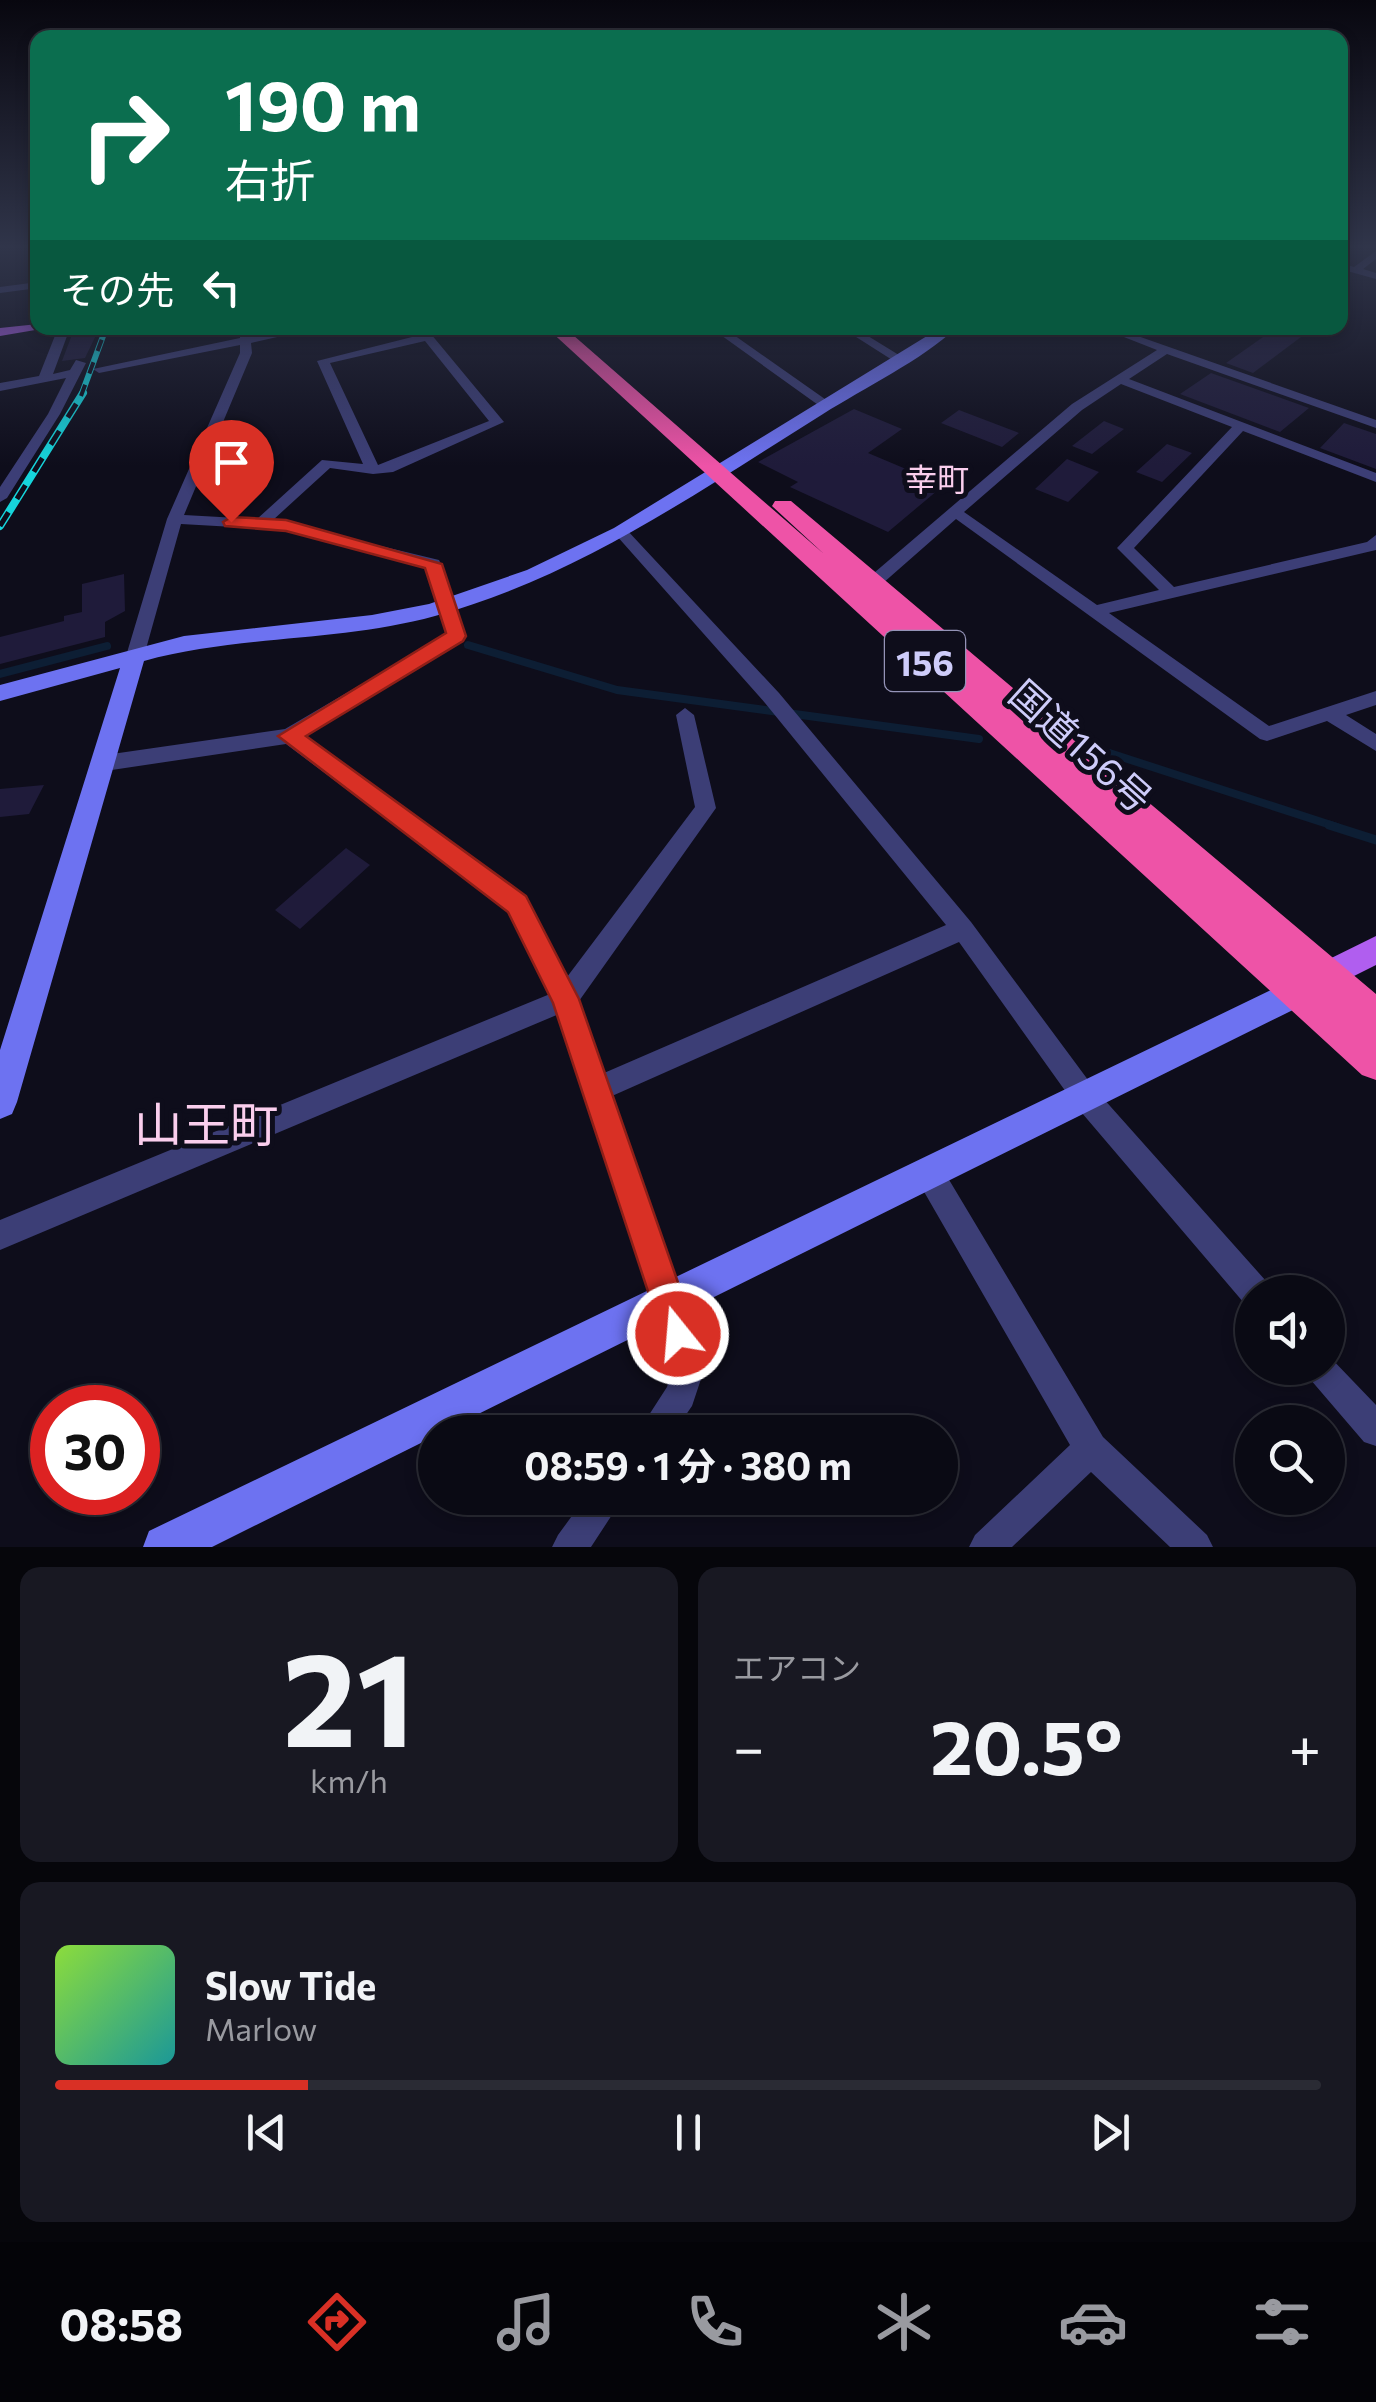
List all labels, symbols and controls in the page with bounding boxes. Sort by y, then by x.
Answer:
text: 190 m [225,60,421,145]
icon: right [60,70,190,200]
text: 右折 [225,151,315,206]
icon: left [194,260,249,315]
text: その先 [60,265,174,312]
pin [189,420,274,523]
icon: arrive [204,435,259,490]
district label: 幸町 [905,458,969,498]
road number: 156 [885,631,965,691]
street label: 国道156号 [1001,669,1163,821]
district label: 山王町 [134,1093,278,1152]
map controls [1235,1275,1345,1515]
button: sound [1235,1275,1345,1385]
position arrow [626,1282,730,1386]
speed limit sign: 30 [30,1385,160,1515]
button: search [1235,1405,1345,1515]
text: 08:59 · 1 分 · 380 m [524,1441,852,1488]
text: 21 [283,1615,415,1774]
text: エアコン [733,1647,861,1687]
text: 20.5° [930,1699,1123,1790]
text: − [733,1712,764,1779]
text: + [1289,1712,1321,1779]
text: km/h [310,1760,388,1800]
text: Slow Tide [205,1961,376,2008]
text: Marlow [205,2008,317,2048]
icon: previous [239,2105,294,2160]
icon: pause [661,2105,716,2160]
icon: next [1083,2105,1138,2160]
icon: directions [302,2287,372,2357]
icon: music [491,2287,561,2357]
icon: phone [680,2287,750,2357]
icon: climate [869,2287,939,2357]
icon: car [1058,2287,1128,2357]
icon: filters [1247,2287,1317,2357]
text: 08:58 [59,2295,183,2350]

